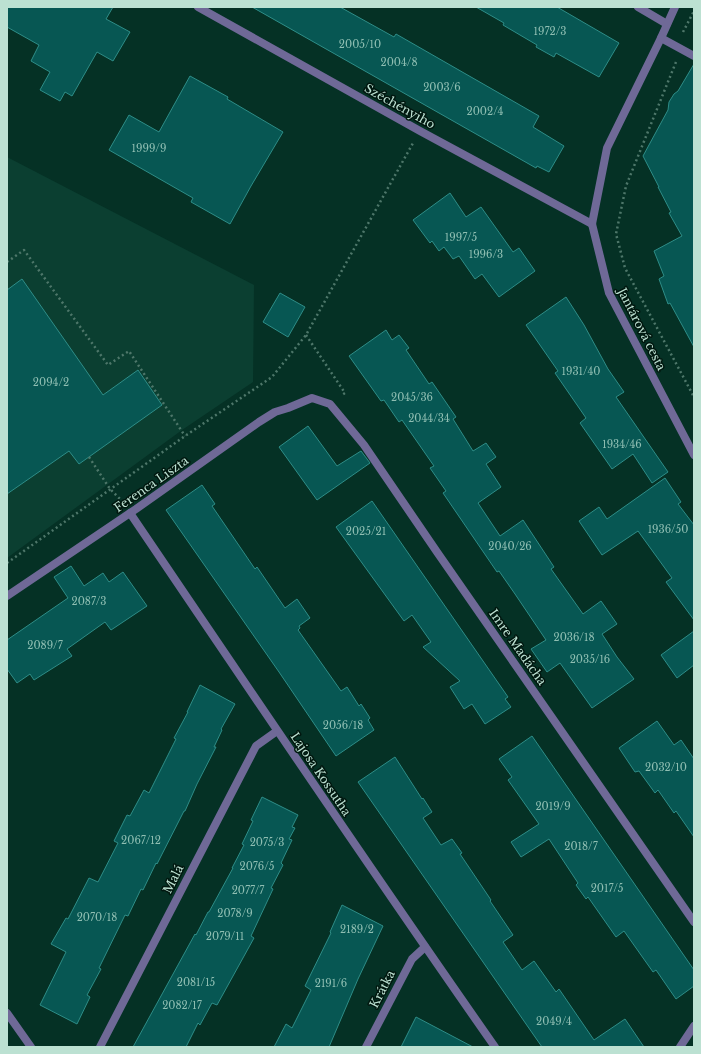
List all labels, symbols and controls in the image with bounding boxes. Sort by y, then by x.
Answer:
house number: 1972/3 [534,25,566,38]
house number: 2005/10 [339,38,381,51]
house number: 2004/8 [381,56,417,69]
street label: Széchényiho [362,80,438,132]
house number: 2003/6 [423,81,461,94]
house number: 2002/4 [467,105,504,118]
house number: 1999/9 [132,142,166,155]
house number: 1997/5 [445,231,477,244]
house number: 1996/3 [469,248,503,261]
street label: Jantárová cesta [614,283,669,373]
house number: 1931/40 [562,365,600,378]
house number: 2094/2 [33,376,69,389]
house number: 2045/36 [391,391,433,404]
house number: 2044/34 [408,412,450,425]
house number: 1934/46 [602,438,642,451]
street label: Ferenca Liszta [111,453,192,515]
house number: 1936/50 [648,523,688,536]
house number: 2025/21 [346,525,386,538]
house number: 2040/26 [488,540,532,553]
house number: 2087/3 [72,595,106,608]
street label: Imre Madácha [486,606,550,688]
house number: 2036/18 [553,631,595,644]
house number: 2089/7 [27,639,64,652]
house number: 2035/16 [570,653,610,666]
house number: 2056/18 [323,719,363,732]
street label: Lajosa Kossutha [288,729,355,819]
house number: 2032/10 [645,761,687,774]
house number: 2019/9 [535,800,571,813]
house number: 2067/12 [121,834,161,847]
house number: 2075/3 [250,836,284,849]
house number: 2018/7 [564,840,599,853]
house number: 2076/5 [240,860,275,873]
street label: Malá [159,862,187,896]
house number: 2017/5 [591,882,624,895]
house number: 2077/7 [232,884,265,897]
house number: 2078/9 [217,907,253,920]
house number: 2070/18 [77,911,117,924]
house number: 2189/2 [340,923,374,936]
house number: 2079/11 [206,930,244,943]
street label: Krátka [366,967,398,1010]
house number: 2081/15 [177,976,216,989]
house number: 2191/6 [315,977,347,990]
house number: 2082/17 [162,999,203,1012]
house number: 2049/4 [536,1015,572,1028]

